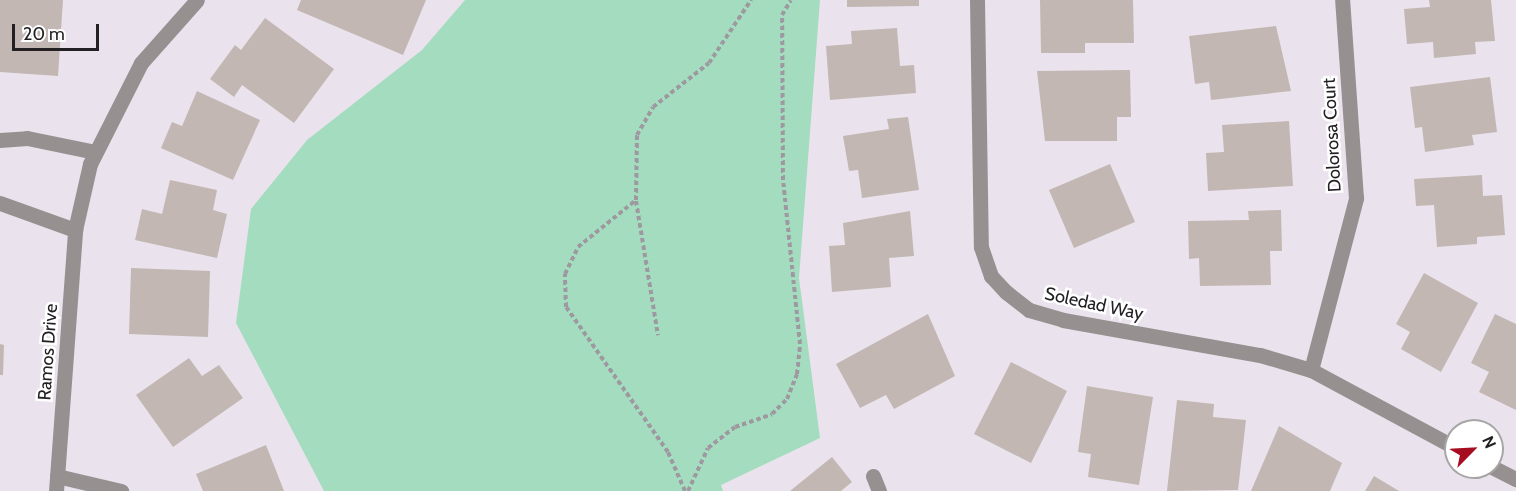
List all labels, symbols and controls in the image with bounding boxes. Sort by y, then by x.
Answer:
scale bar [15,12,102,50]
text: 20 m [23,23,65,45]
street label: Dolorosa Court [1318,77,1346,193]
street label: Soledad Way [1043,283,1145,325]
street label: Ramos Drive [34,303,62,401]
north arrow [1444,419,1504,479]
text: N [1478,433,1500,451]

